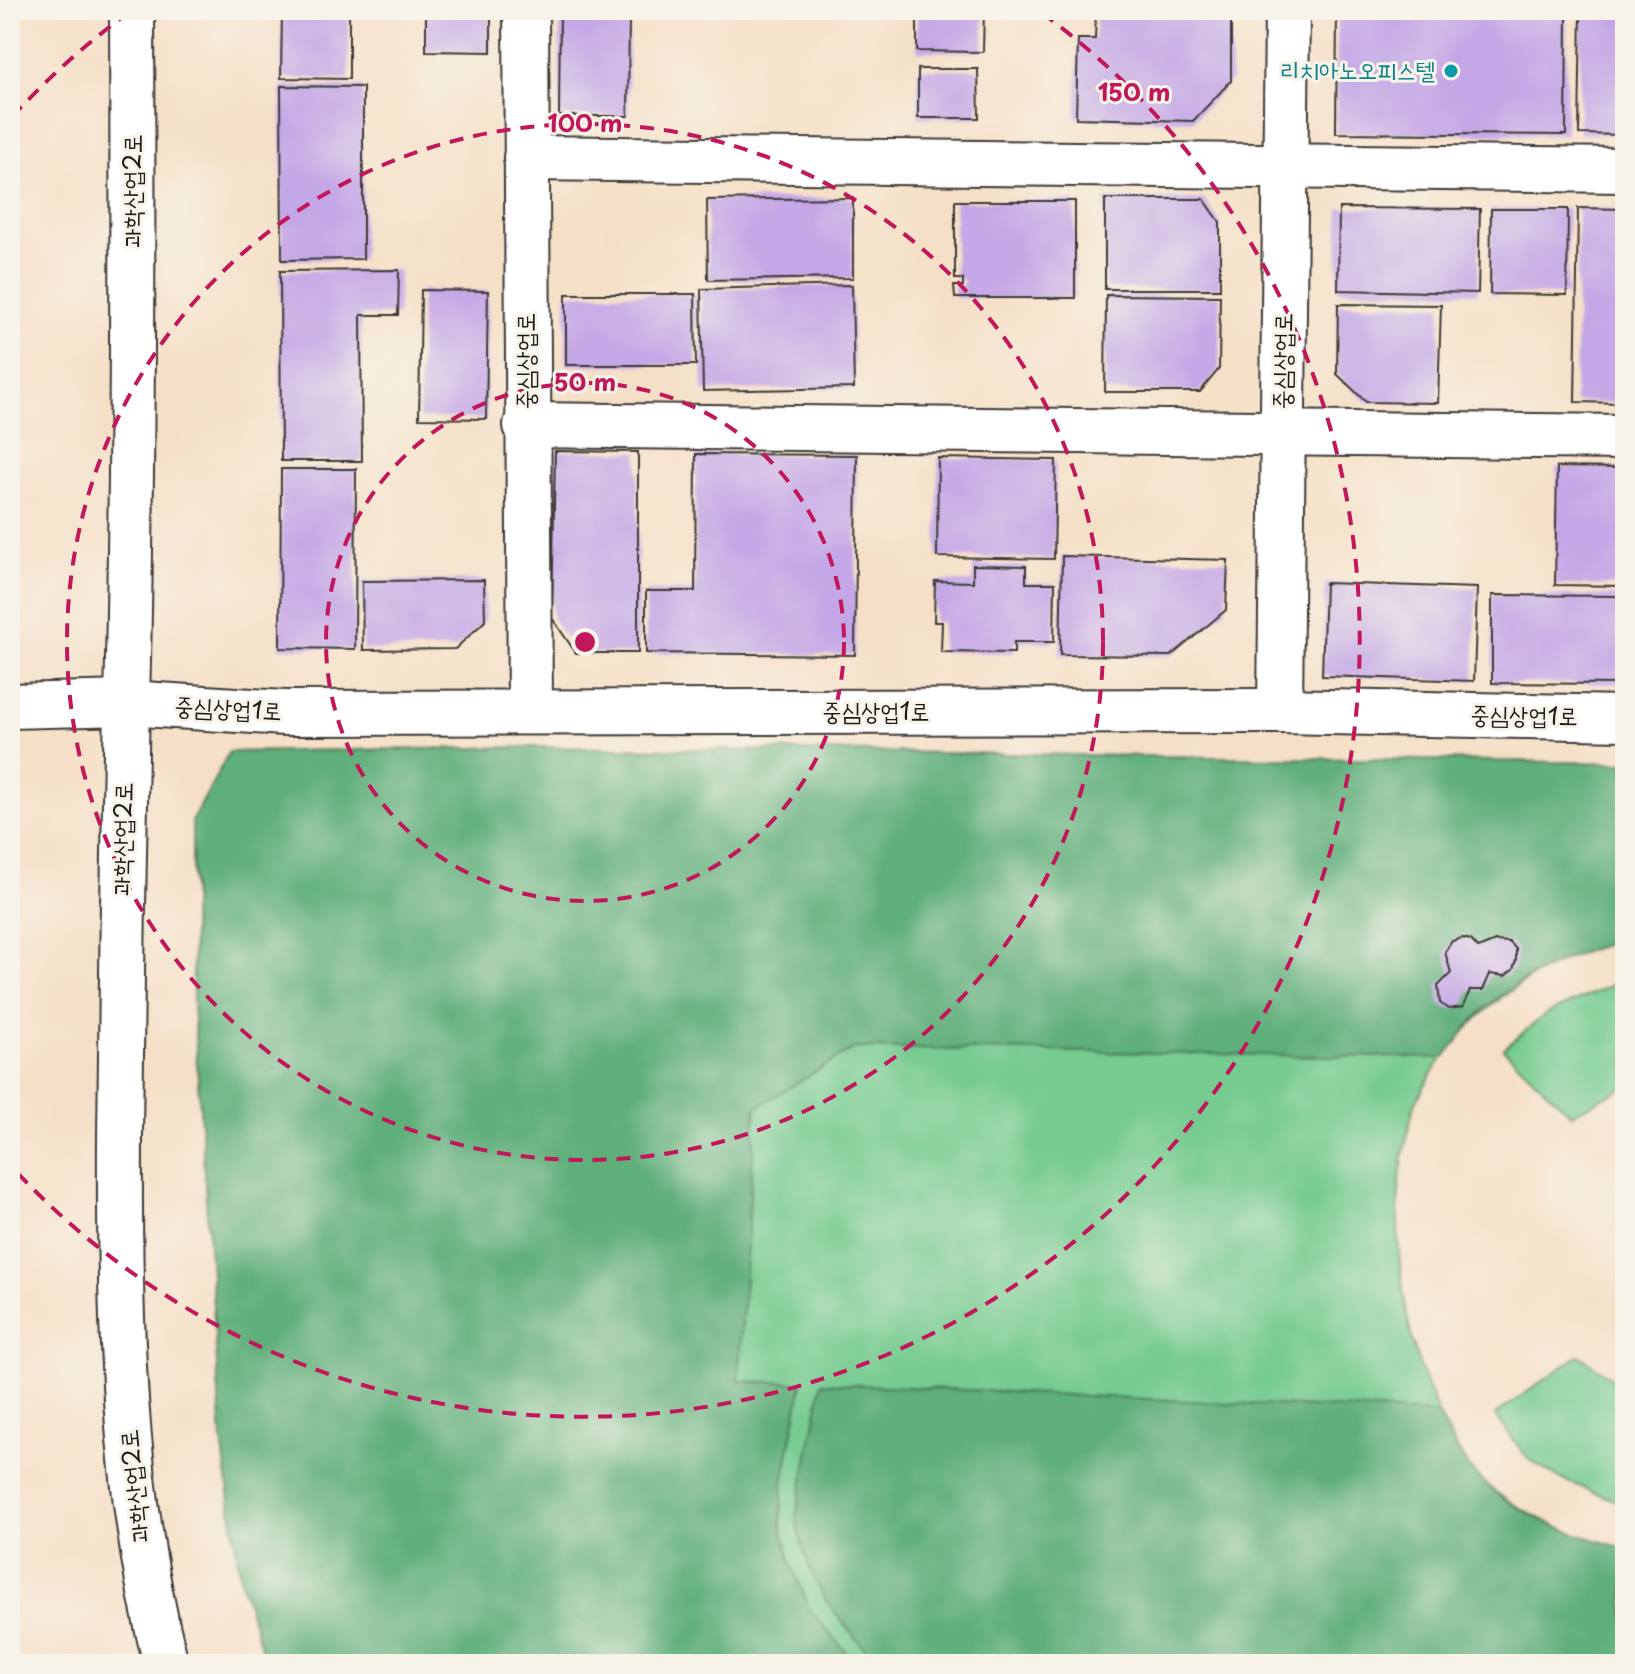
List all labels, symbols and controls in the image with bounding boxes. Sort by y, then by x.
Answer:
place label: 리치아노오피스텔 [1281,51,1435,87]
marker: 리치아노오피스텔 [1442,62,1460,80]
text: 150 m [1098,73,1170,109]
text: 100 m [548,104,622,140]
street label: 과학산업2로 [113,134,149,248]
street label: 중심상업로 [1262,312,1300,410]
street label: 중심상업로 [506,313,542,409]
text: 50 m [554,363,616,399]
centre of rings [571,628,599,656]
street label: 중심상업1로 [174,686,283,728]
street label: 중심상업1로 [822,692,930,728]
street label: 중심상업1로 [1470,695,1578,733]
street label: 과학산업2로 [102,782,140,896]
street label: 과학산업2로 [109,1428,157,1545]

